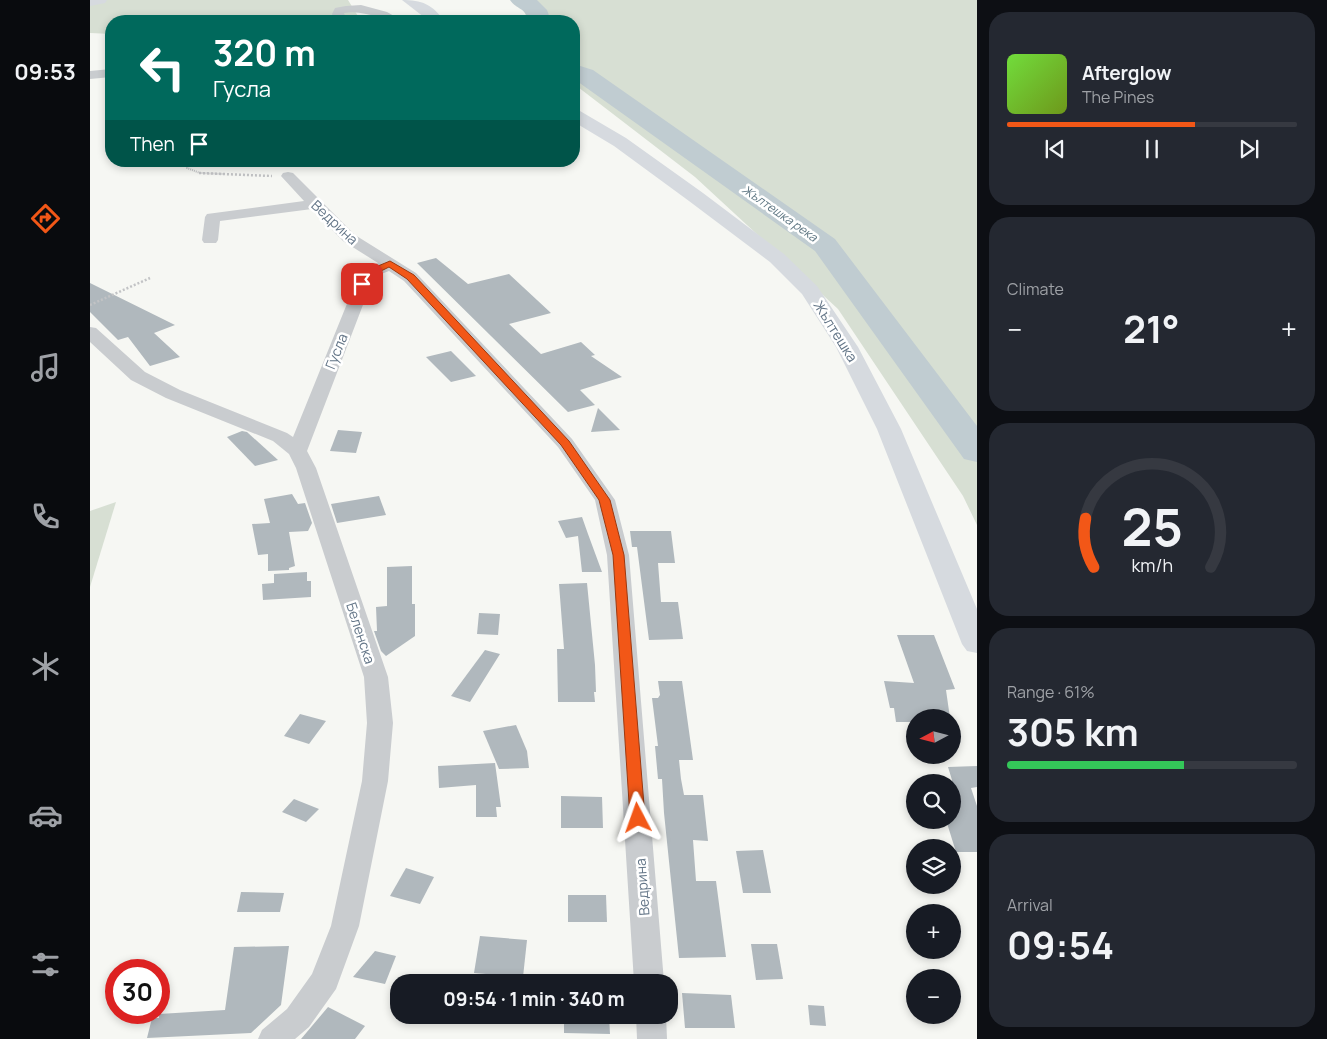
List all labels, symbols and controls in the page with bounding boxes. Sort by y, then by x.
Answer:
text: 320 m [213,29,316,77]
icon: left [130,35,195,100]
text: 09:53 [14,57,76,87]
text: Afterglow [1082,60,1171,86]
text: Гусла [213,74,271,104]
text: The Pines [1082,86,1154,108]
icon: arrive [185,130,213,158]
text: Then [130,131,175,157]
icon: previous [1041,135,1069,163]
icon: pause [1138,135,1166,163]
icon: next [1235,135,1263,163]
water label: Жълтешка река [739,181,822,246]
street label: Ведрина [308,195,362,249]
icon: directions [28,201,63,236]
pin [341,263,383,305]
icon: arrive [348,270,376,298]
text: Climate [1007,278,1064,300]
street label: Жълтешка [810,297,862,365]
text: 21° [1123,302,1180,354]
text: − [1007,310,1022,348]
text: + [1281,310,1297,348]
street label: Гусла [320,330,352,372]
icon: music [28,350,63,385]
text: 25 [1121,491,1183,562]
icon: phone [28,499,63,534]
text: km/h [1131,553,1173,577]
street label: Беленска [342,600,380,666]
icon: climate [28,649,63,684]
text: Range · 61% [1007,681,1095,703]
text: 305 km [1007,705,1139,757]
north arrow [906,709,961,764]
map controls [906,709,961,1024]
button: search [906,774,961,829]
position arrow [611,791,663,843]
icon: car [28,798,63,833]
button: layers [906,839,961,894]
street label: Ведрина [631,858,653,916]
text: Arrival [1007,894,1053,916]
button: + [906,904,961,959]
text: 09:54 [1007,918,1114,970]
icon: filters [28,947,63,982]
speed limit sign: 30 [105,959,170,1024]
button: − [906,969,961,1024]
text: 09:54 · 1 min · 340 m [443,986,625,1012]

